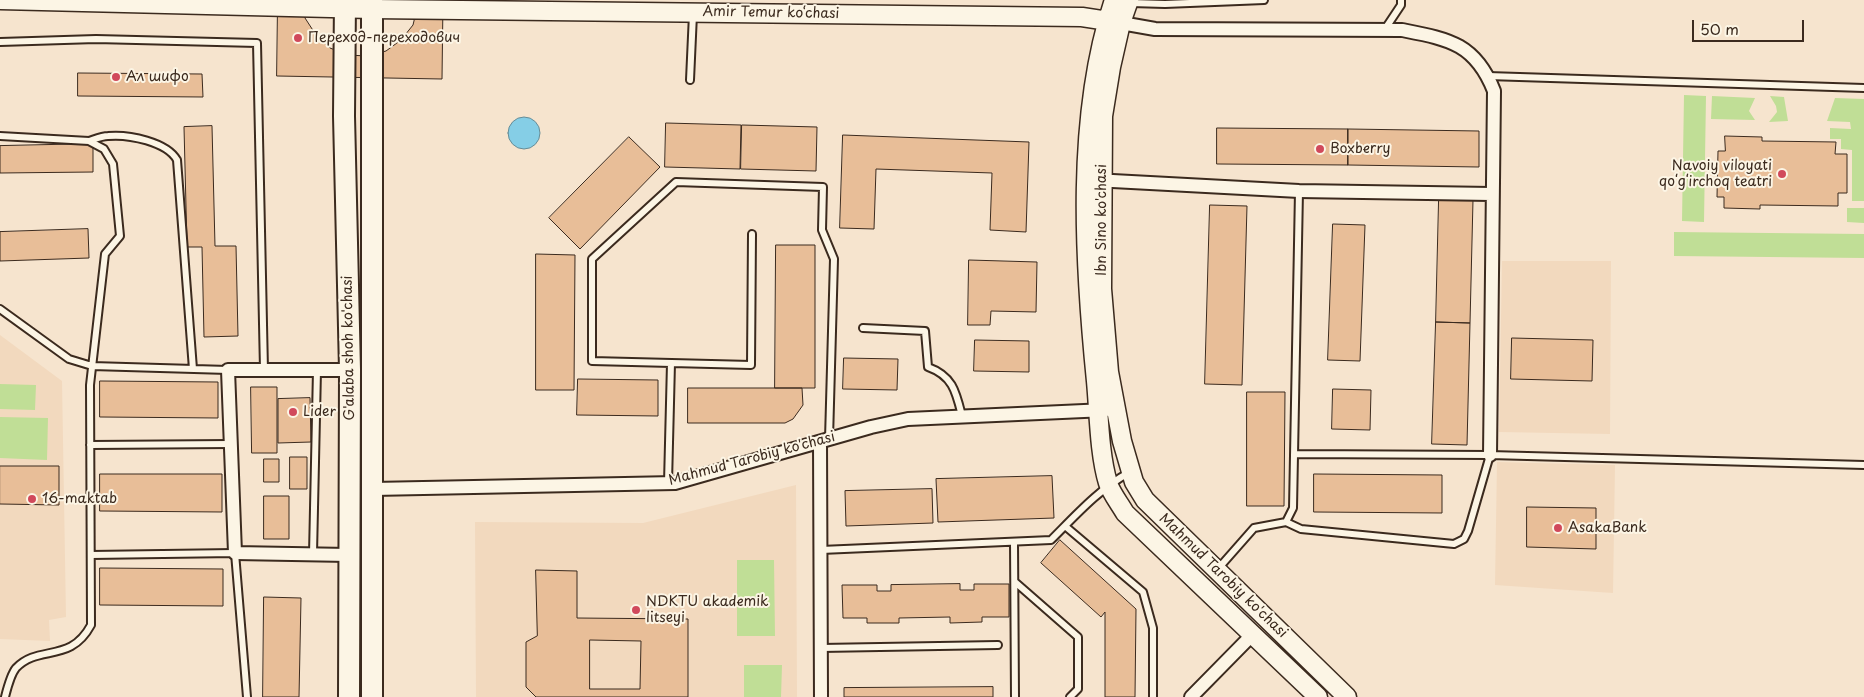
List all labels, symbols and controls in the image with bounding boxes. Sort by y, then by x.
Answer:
street label: Amir Temur ko‘chasi [702,3,840,23]
scale bar [1694,10,1806,42]
text: 50 m [1700,17,1739,40]
place label: Переход-переходович [308,30,460,46]
marker: Переход-переходович [292,32,304,44]
place label: Ал шифо [126,69,189,85]
marker: Ал шифо [110,71,122,83]
place label: Boxberry [1330,141,1390,157]
marker: Boxberry [1314,143,1326,155]
place label: Navoiy viloyati qoʻgʻirchoq teatri [1659,158,1772,190]
street label: Ibn Sino ko'chasi [1094,164,1110,276]
marker: Navoiy viloyati qoʻgʻirchoq teatri [1776,168,1788,180]
street label: G'alaba shoh ko'chasi [339,275,359,421]
place label: Lider [303,404,336,420]
marker: Lider [287,406,299,418]
street label: Mahmud Tarobiy ko'chasi [667,429,837,489]
place label: 16-maktab [42,491,117,507]
marker: 16-maktab [26,493,38,505]
street label: Mahmud Tarobiy ko'chasi [1155,510,1291,642]
place label: AsakaBank [1568,520,1647,536]
marker: AsakaBank [1552,522,1564,534]
place label: NDKTU akademik litseyi [646,594,769,626]
marker: NDKTU akademik litseyi [630,604,642,616]

